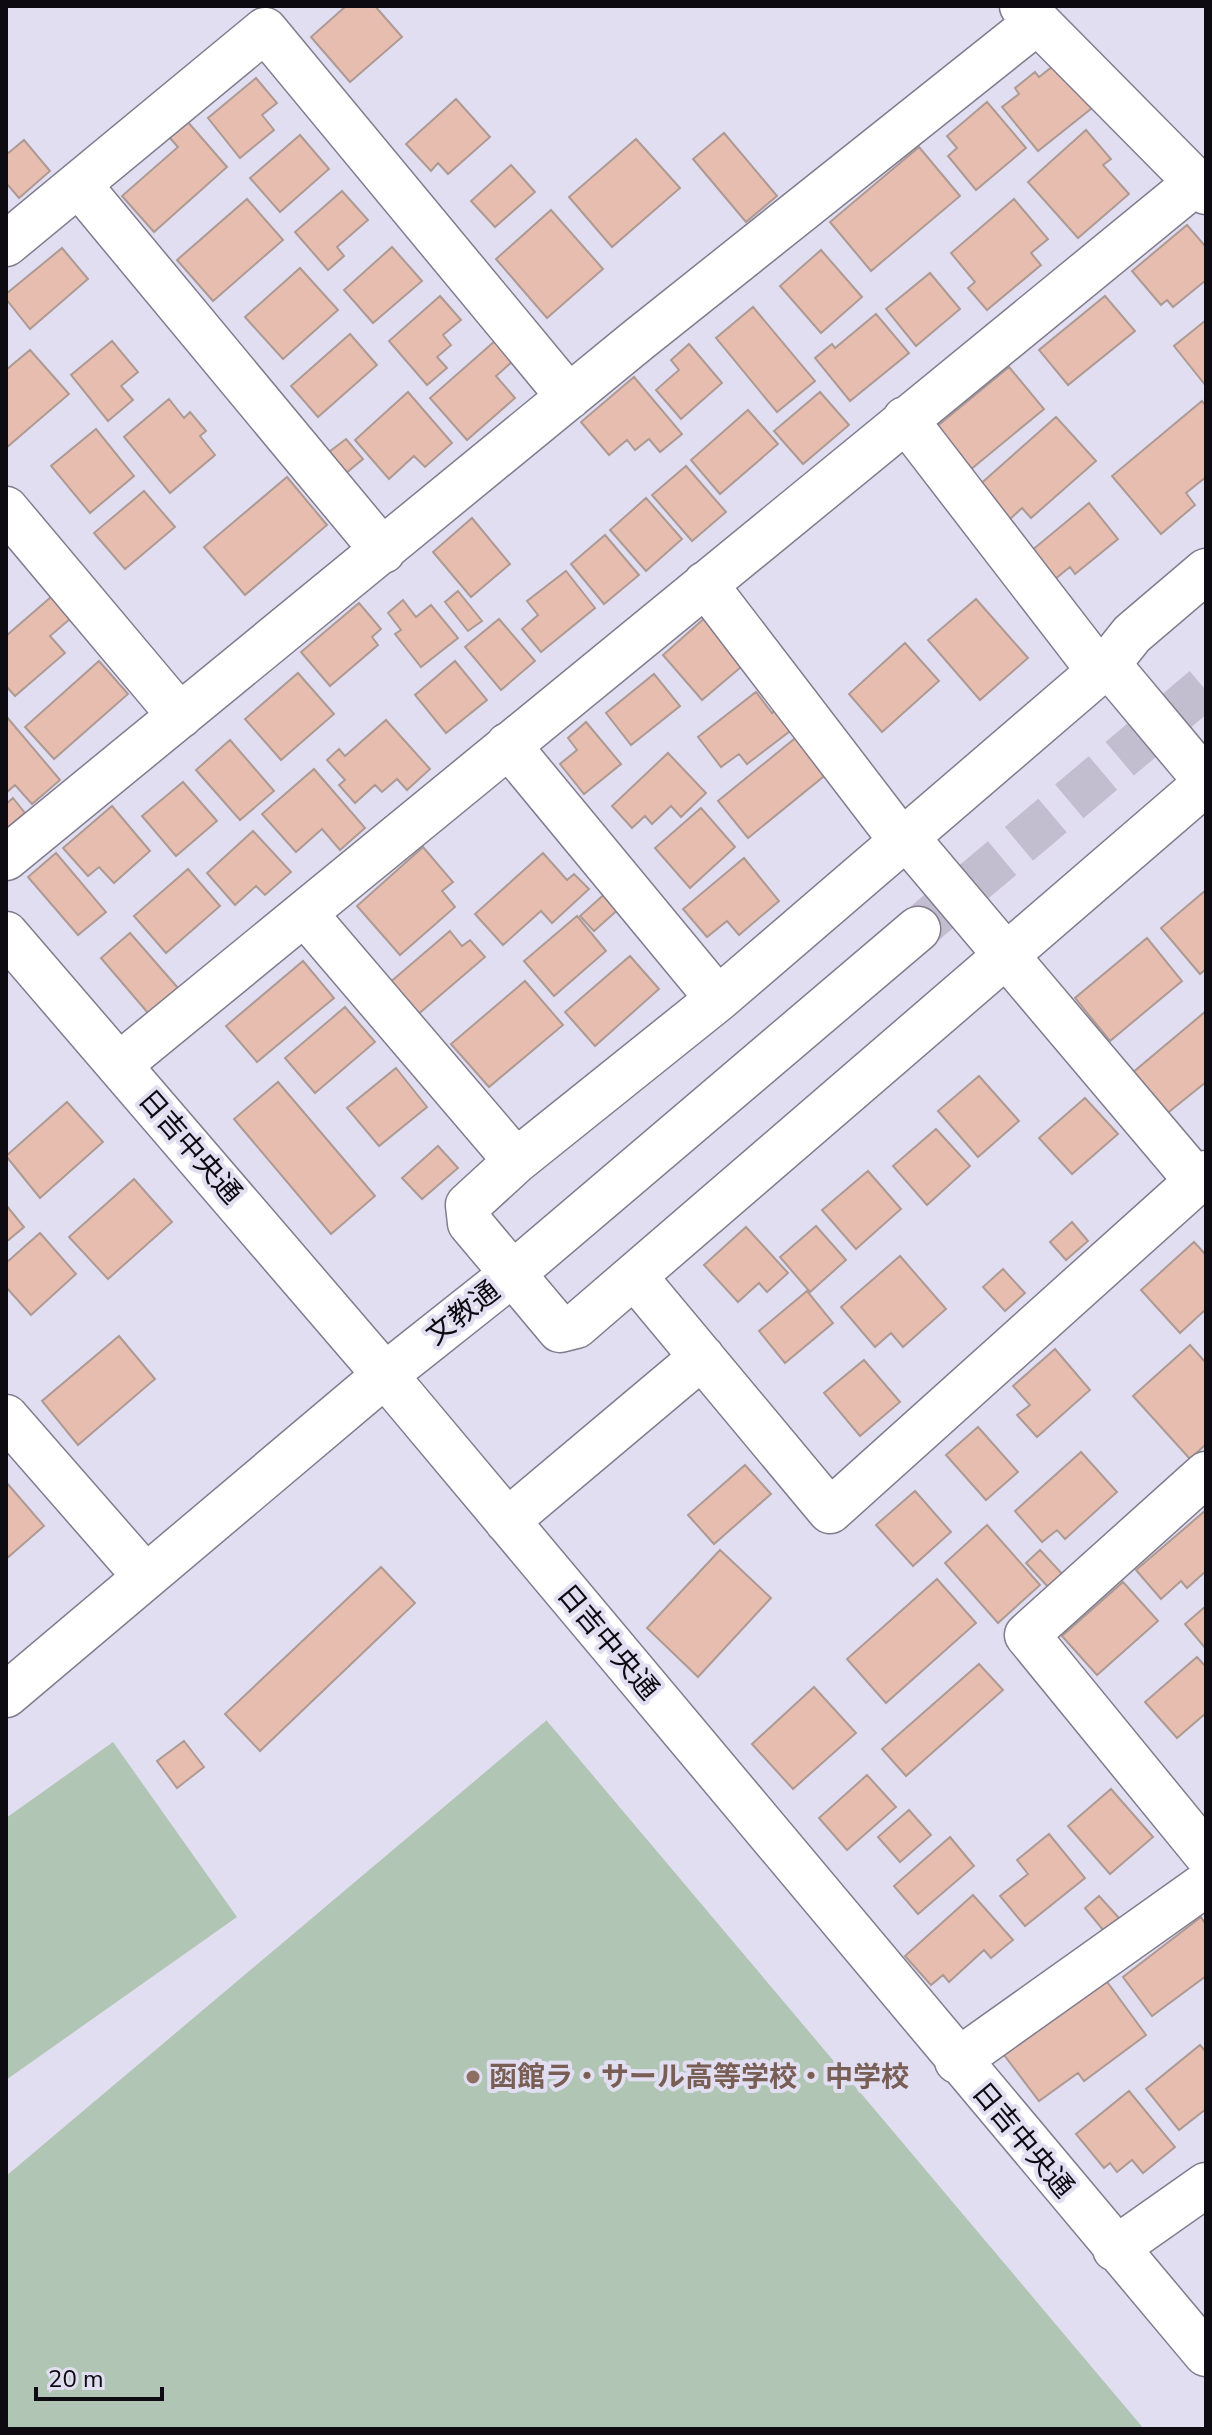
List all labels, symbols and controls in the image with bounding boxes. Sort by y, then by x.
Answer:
street label: 日吉中央通 [130,1082,250,1212]
street label: 文教通 [418,1272,508,1354]
street label: 日吉中央通 [548,1576,668,1708]
place label: 函館ラ・サール高等学校・中学校 [489,2058,909,2096]
marker: 函館ラ・サール高等学校・中学校 [464,2068,482,2086]
street label: 日吉中央通 [963,2074,1083,2206]
scale bar [36,2351,162,2401]
text: 20 m [48,2363,104,2395]

